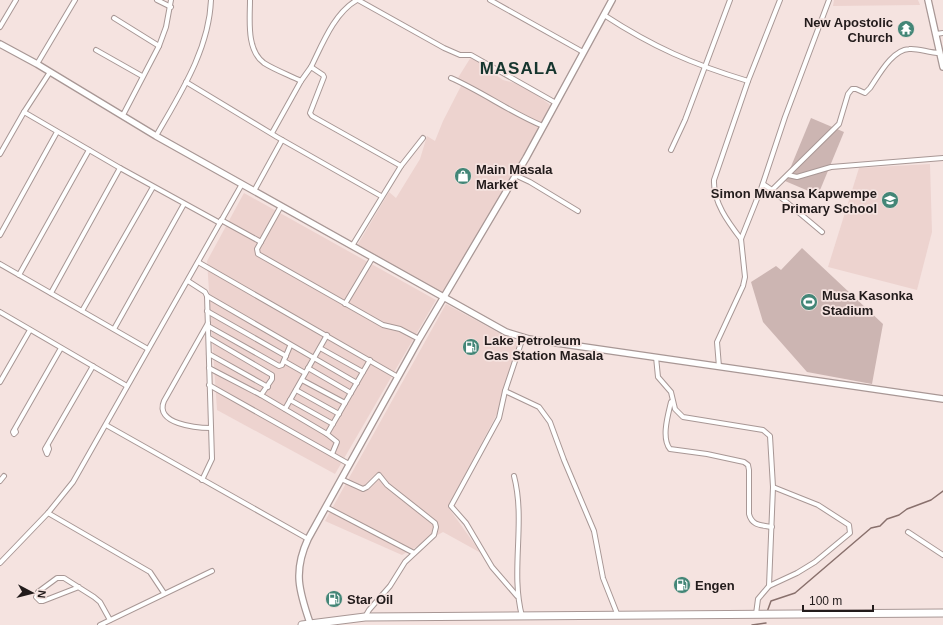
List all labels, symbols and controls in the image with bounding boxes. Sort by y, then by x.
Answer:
place label: New Apostolic Church [804,15,893,45]
temple icon: New Apostolic Church [896,19,916,39]
district label: MASALA [480,59,558,78]
place label: Main Masala Market [476,162,553,192]
shop icon: Main Masala Market [453,166,473,186]
place label: Simon Mwansa Kapwempe Primary School [711,186,877,216]
school or university icon: Simon Mwansa Kapwempe Primary School [880,190,900,210]
place label: Musa Kasonka Stadium [822,288,914,318]
sports icon: Musa Kasonka Stadium [799,292,819,312]
place label: Lake Petroleum Gas Station Masala [484,333,604,363]
fuel station icon: Lake Petroleum Gas Station Masala [461,337,481,357]
north arrow [12,573,52,613]
fuel station icon: Engen [672,575,692,595]
place label: Engen [695,578,735,593]
scale bar [803,587,873,613]
fuel station icon: Star Oil [324,589,344,609]
text: N [35,590,48,599]
place label: Star Oil [347,592,393,607]
text: 100 m [809,594,842,608]

